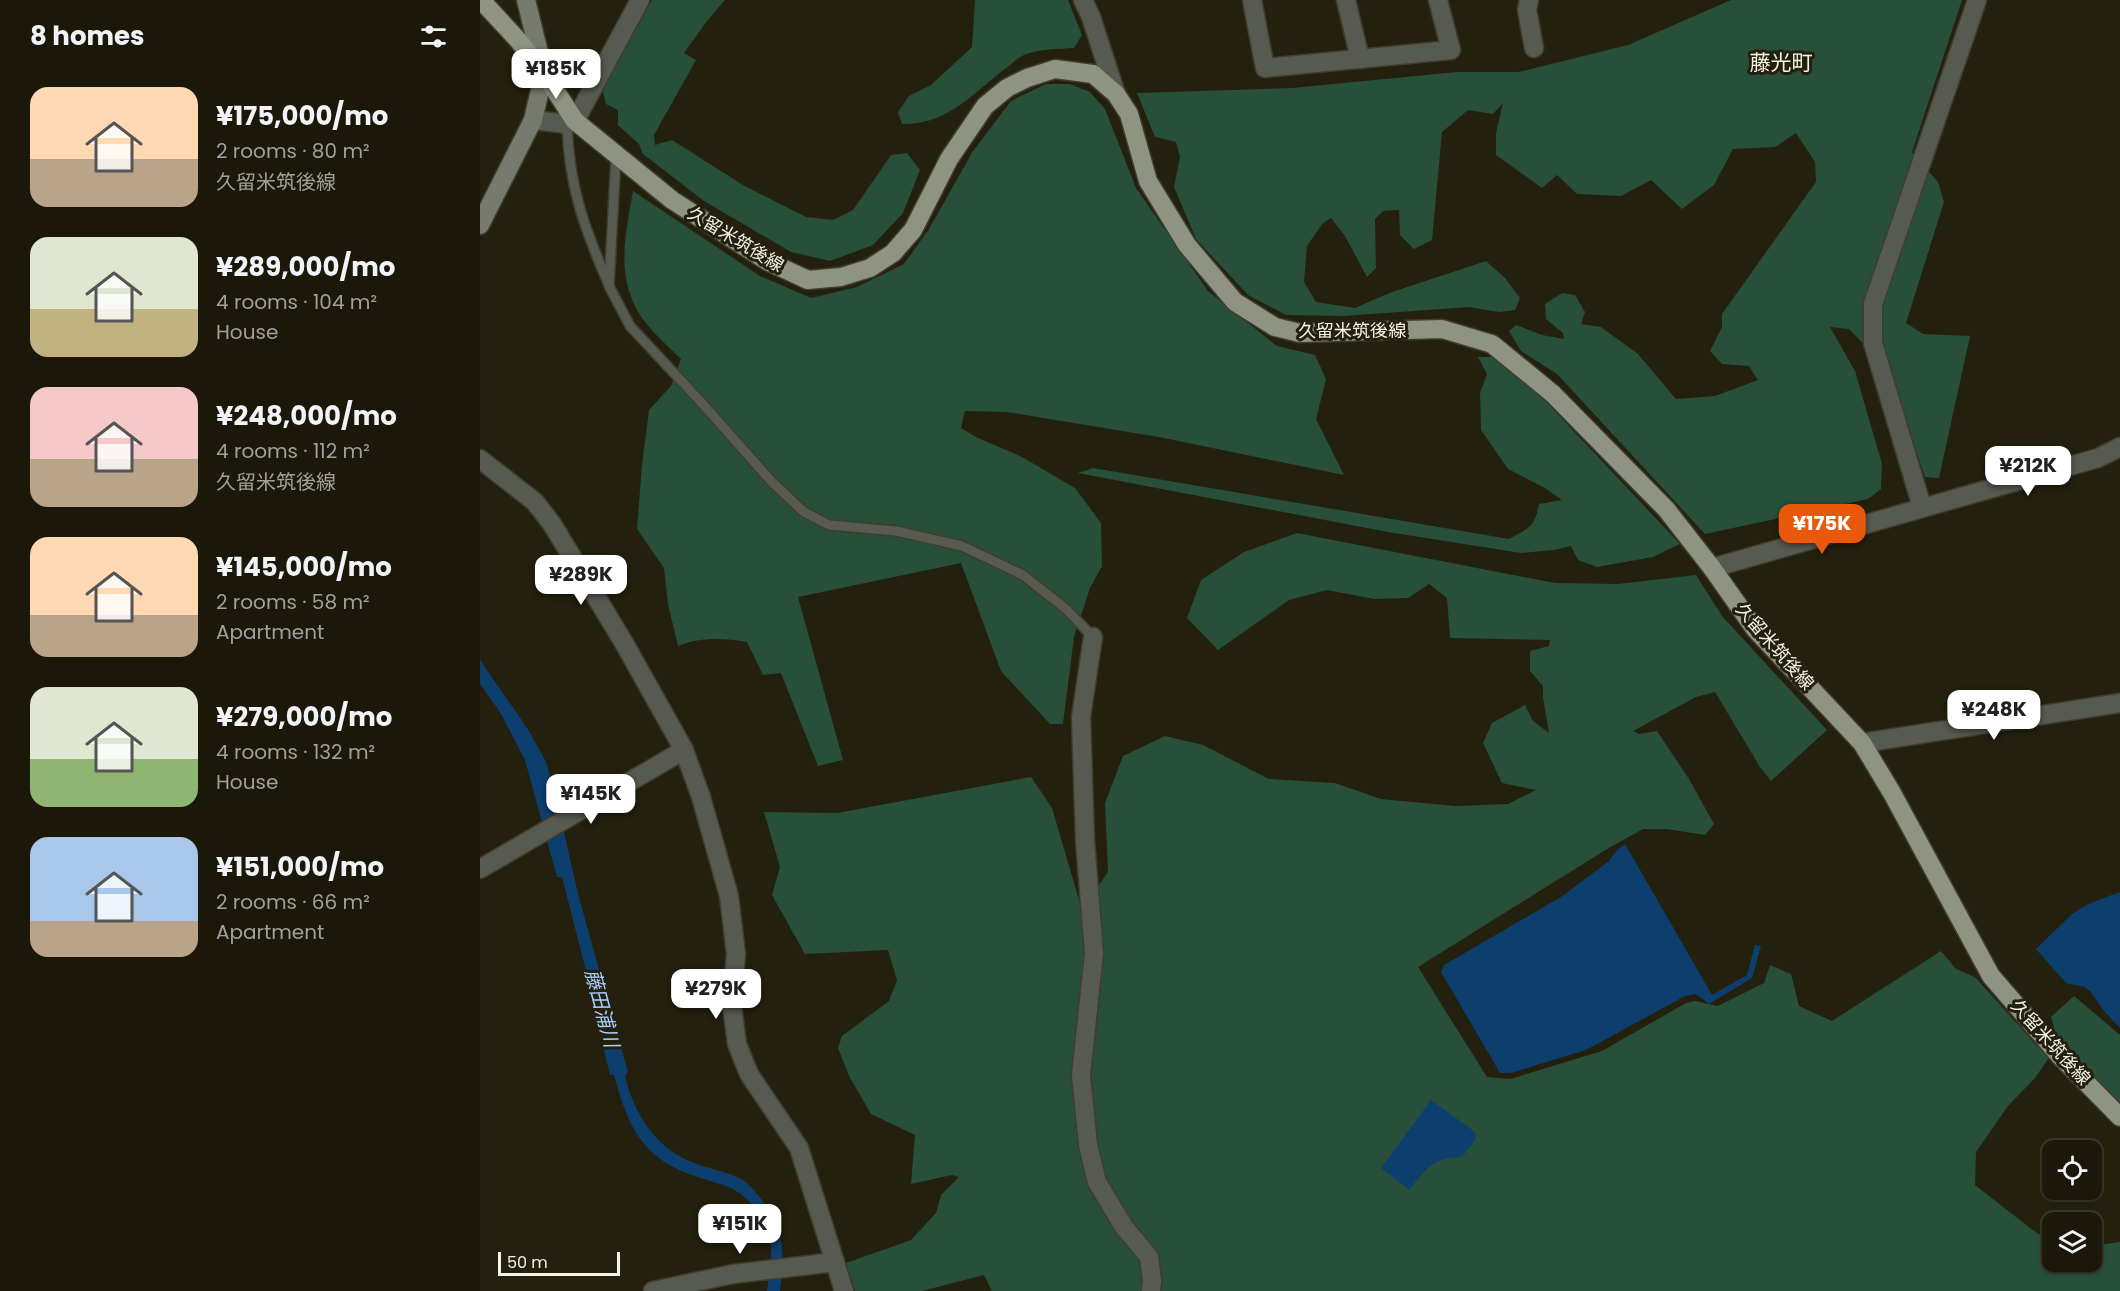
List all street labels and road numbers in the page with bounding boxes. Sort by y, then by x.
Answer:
street label: 久留米筑後線 [683,200,789,278]
street label: 久留米筑後線 [1298,318,1406,343]
street label: 久留米筑後線 [1730,597,1820,695]
street label: 久留米筑後線 [2006,994,2096,1090]

